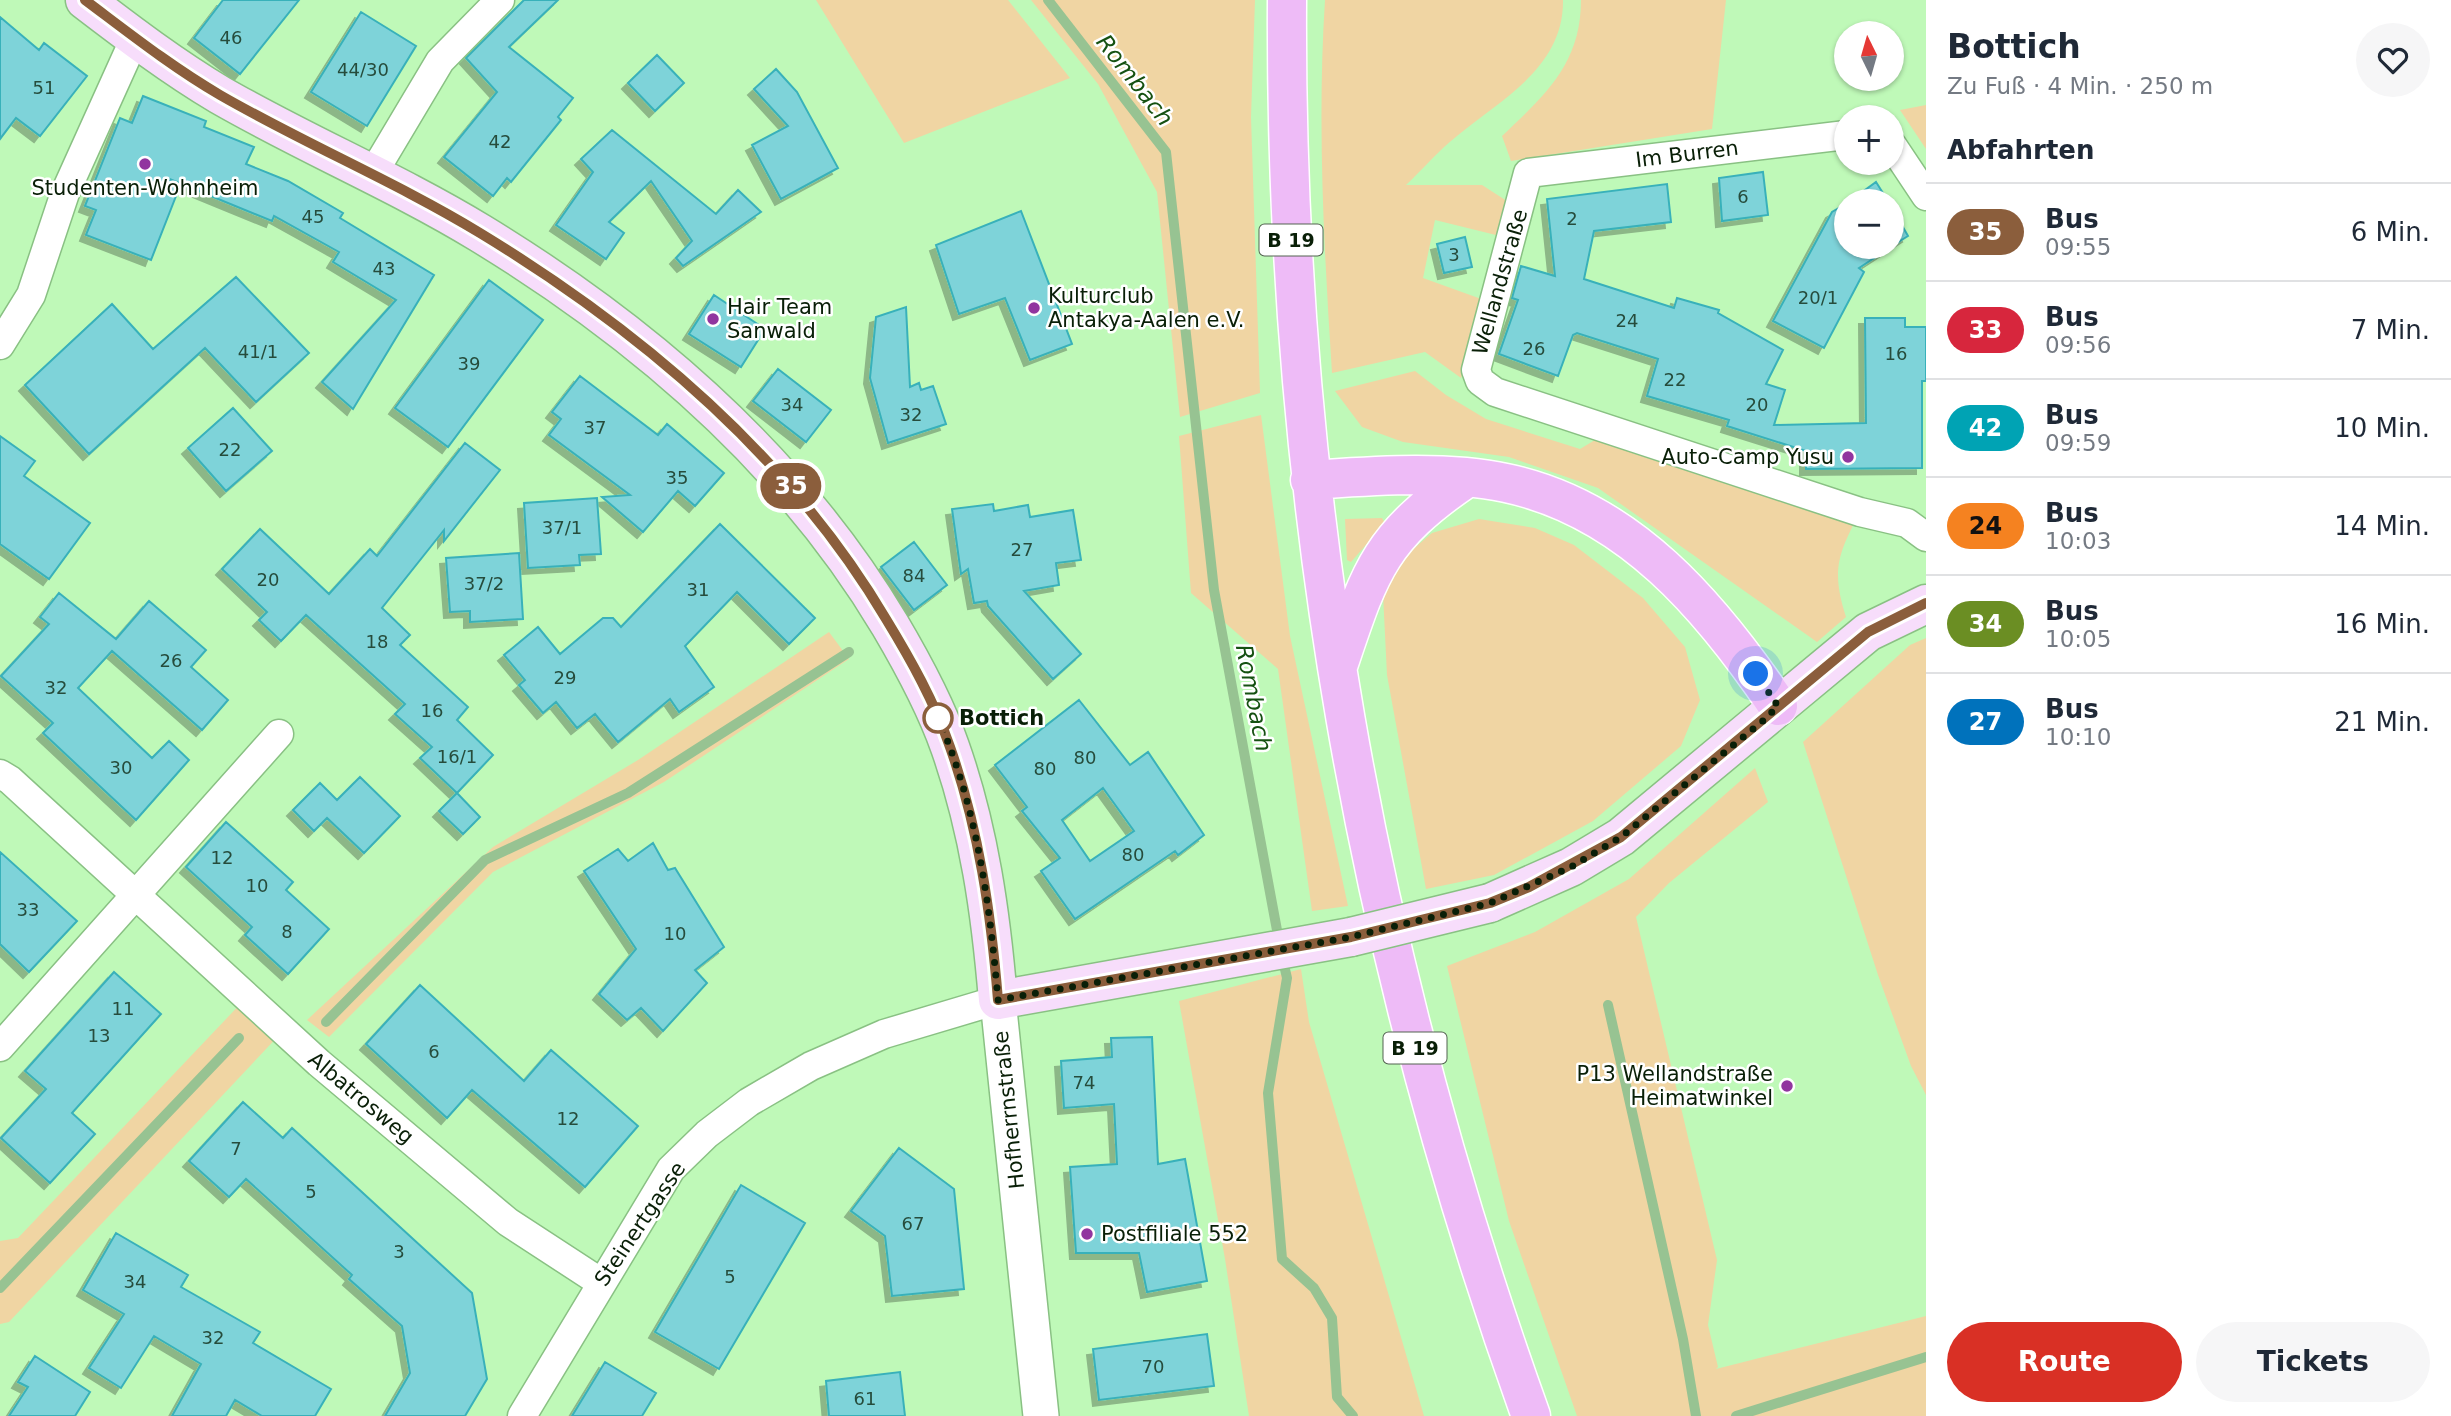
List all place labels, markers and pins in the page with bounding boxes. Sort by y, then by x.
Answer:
marker: Studenten-Wohnheim [137,156,153,172]
place label: Studenten-Wohnheim [31,176,259,200]
place label: Kulturclub Antakya-Aalen e.V. [1048,284,1245,332]
place label: Hair Team Sanwald [727,295,832,343]
marker: Kulturclub Antakya-Aalen e.V. [1026,300,1042,316]
marker: Hair Team Sanwald [705,311,721,327]
place label: Auto-Camp Yusu [1661,445,1834,469]
marker: Auto-Camp Yusu [1840,449,1856,465]
marker: Bottich [923,703,953,733]
place label: Bottich [959,706,1044,730]
place label: P13 Wellandstraße Heimatwinkel [1576,1062,1773,1110]
marker: P13 Wellandstraße Heimatwinkel [1779,1078,1795,1094]
place label: Postfiliale 552 [1101,1222,1248,1246]
marker: Postfiliale 552 [1079,1226,1095,1242]

